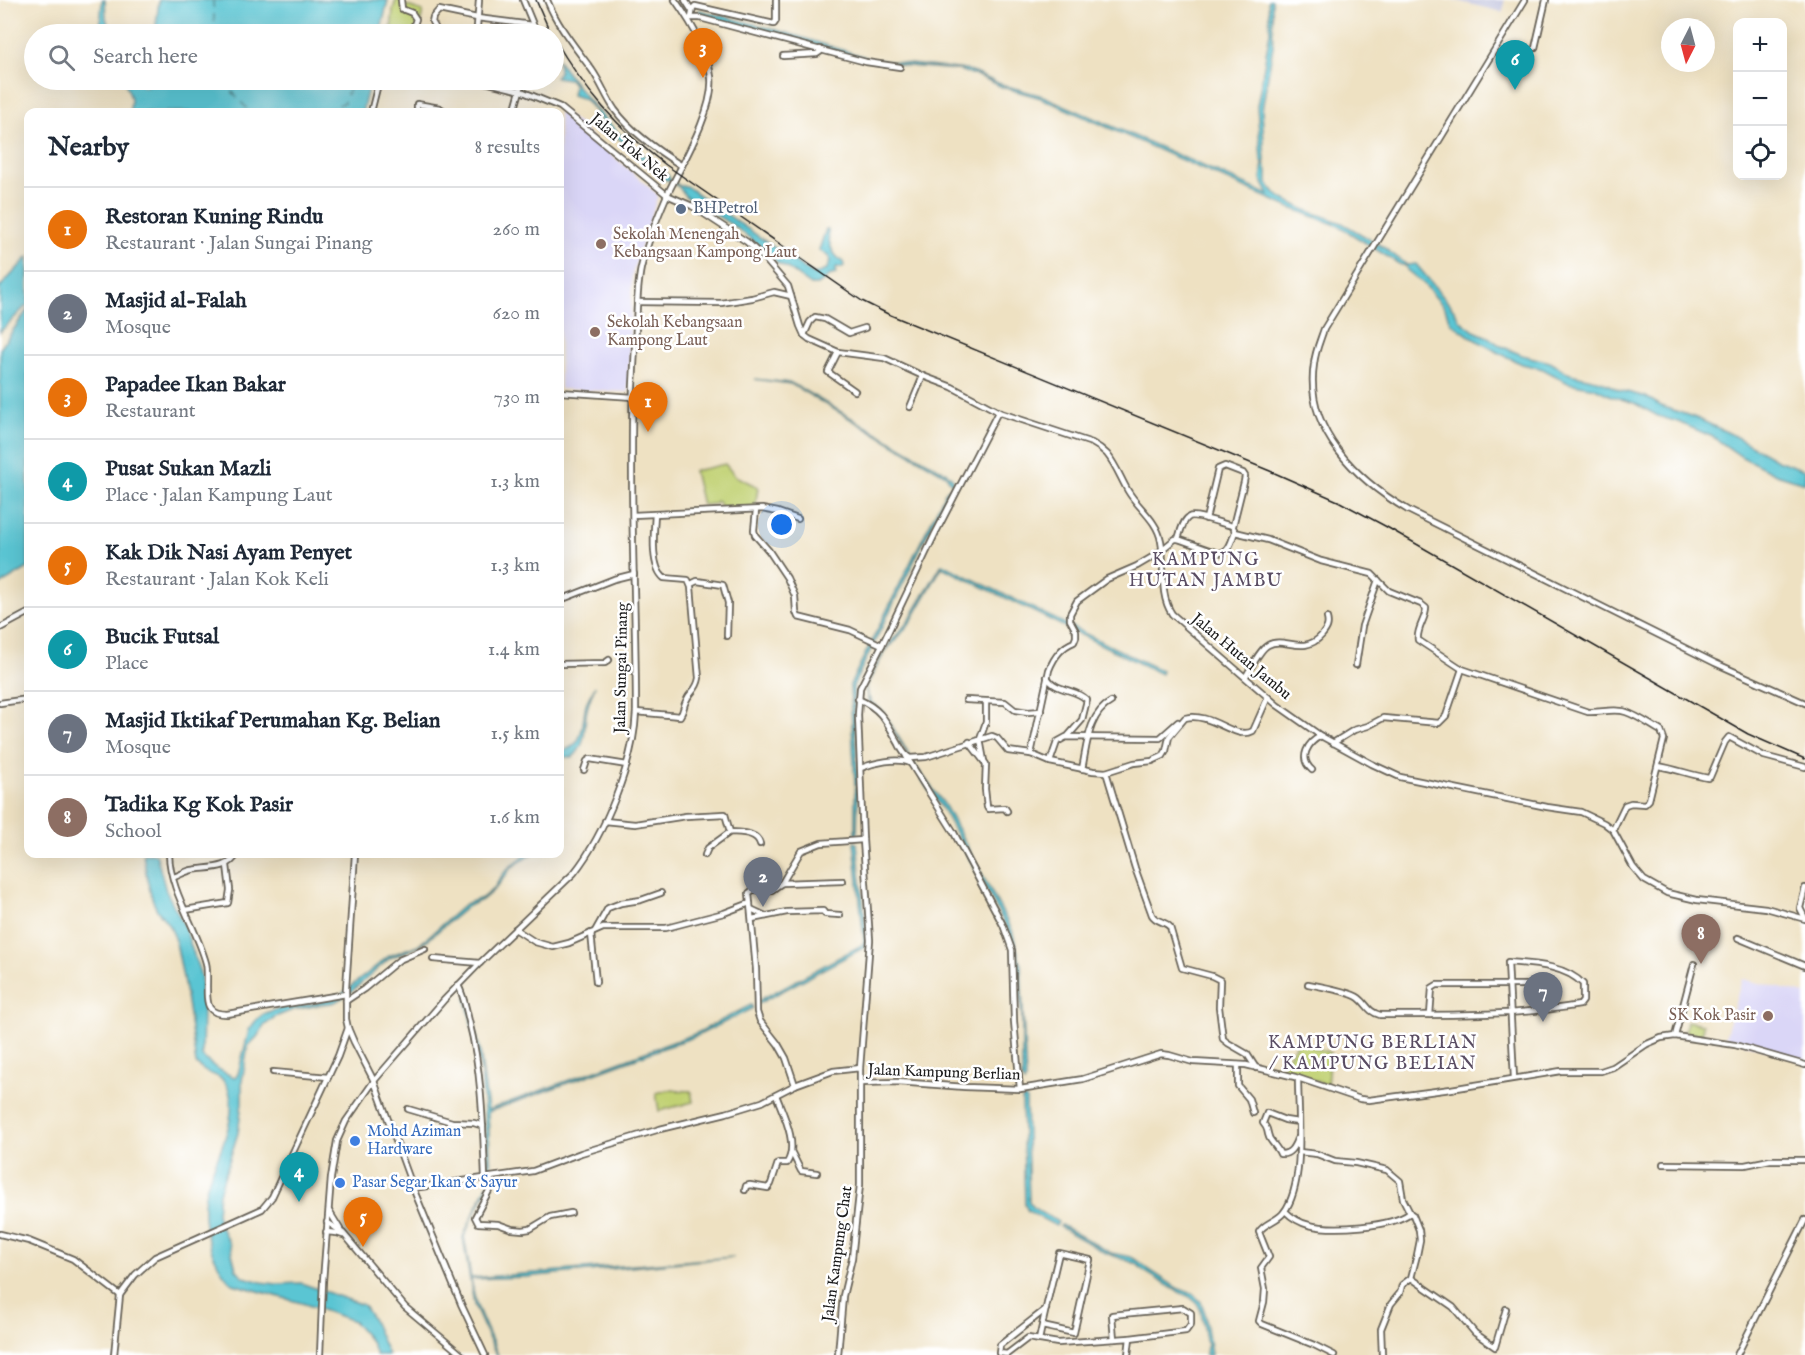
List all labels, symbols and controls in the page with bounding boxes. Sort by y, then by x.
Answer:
north arrow [1661,18,1715,72]
map controls [1733,18,1787,180]
button: + [1733,18,1787,72]
search box [24,24,564,90]
pin: 3 [684,28,722,78]
pin: 6 [1496,40,1534,90]
icon: search [45,41,78,74]
text: Search here [93,43,198,71]
button: − [1733,72,1787,126]
street label: Jalan Tok Nek [584,108,673,187]
button: locate [1733,126,1787,180]
text: Nearby [48,131,129,164]
text: 8 results [474,135,540,160]
place label: BHPetrol [693,199,759,219]
marker: BHPetrol [674,202,688,216]
text: Restoran Kuning Rindu [105,203,324,231]
text: 1 [64,217,71,242]
text: 260 m [493,217,540,242]
place label: Sekolah Menengah Kebangsaan Kampong Laut [613,225,797,263]
text: Restaurant · Jalan Sungai Pinang [105,231,372,256]
marker: Sekolah Menengah Kebangsaan Kampong Laut [594,237,608,251]
text: Masjid al-Falah [105,287,247,315]
text: 2 [63,301,72,326]
text: 620 m [493,301,540,326]
place label: Sekolah Kebangsaan Kampong Laut [607,313,743,351]
text: Mosque [105,315,171,340]
marker: Sekolah Kebangsaan Kampong Laut [588,325,602,339]
text: Papadee Ikan Bakar [105,371,286,399]
pin: 1 [628,382,668,432]
text: 3 [64,385,71,410]
text: 730 m [494,385,540,410]
text: Restaurant [105,399,196,424]
text: Pusat Sukan Mazli [105,455,272,483]
text: 4 [63,469,72,494]
text: 1.3 km [490,469,540,494]
text: Place · Jalan Kampung Laut [105,483,333,508]
your location [767,510,796,539]
text: Kak Dik Nasi Ayam Penyet [105,539,352,567]
district label: KAMPUNG HUTAN JAMBU [1129,549,1283,593]
text: 5 [64,553,71,578]
text: 1.3 km [490,553,540,578]
text: Restaurant · Jalan Kok Keli [105,567,329,592]
street label: Jalan Sungai Pinang [611,602,633,736]
street label: Jalan Hutan Jambu [1185,608,1295,705]
text: Bucik Futsal [105,623,219,651]
text: 6 [63,637,72,662]
text: 1.4 km [488,637,540,662]
text: Place [105,651,148,676]
text: Masjid Iktikaf Perumahan Kg. Belian [105,707,440,735]
text: 7 [63,721,72,746]
text: 1.5 km [490,721,540,746]
text: Mosque [105,735,171,760]
text: Tadika Kg Kok Pasir [105,791,293,819]
text: 8 [64,805,71,830]
text: 1.6 km [489,805,540,830]
text: School [105,819,161,844]
pin: 2 [744,858,783,907]
pin: 8 [1682,914,1720,964]
pin: 7 [1524,972,1562,1022]
place label: SK Kok Pasir [1669,1006,1756,1026]
marker: SK Kok Pasir [1761,1009,1775,1023]
district label: KAMPUNG BERLIAN / KAMPUNG BELIAN [1268,1032,1478,1076]
street label: Jalan Kampung Berlian [865,1060,1021,1086]
place label: Mohd Aziman Hardware [367,1122,462,1160]
marker: Mohd Aziman Hardware [348,1134,362,1148]
pin: 4 [280,1152,318,1202]
place label: Pasar Segar Ikan & Sayur [352,1173,518,1193]
marker: Pasar Segar Ikan & Sayur [333,1176,347,1190]
street label: Jalan Kampung Chat [818,1184,858,1325]
pin: 5 [344,1198,382,1247]

